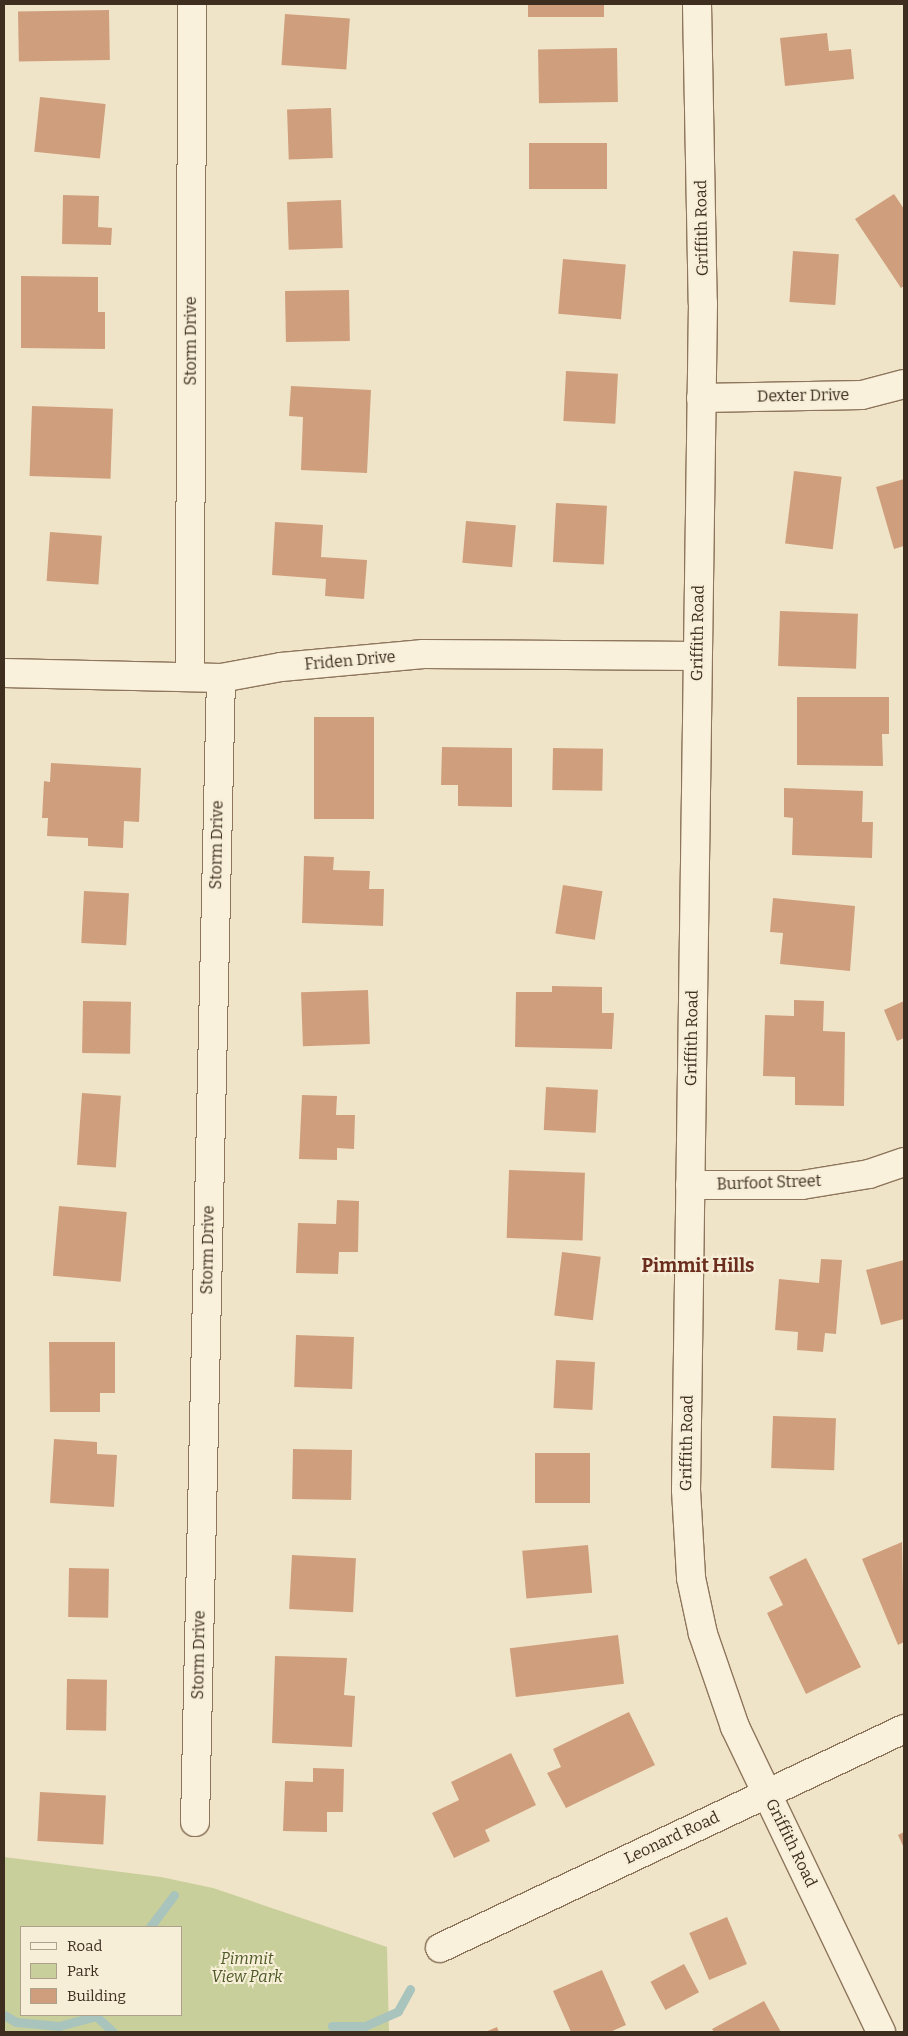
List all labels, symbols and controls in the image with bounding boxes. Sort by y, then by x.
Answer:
street label: Griffith Road [692,180,712,276]
street label: Storm Drive [181,297,201,385]
street label: Dexter Drive [757,386,849,406]
street label: Griffith Road [688,585,708,681]
street label: Friden Drive [304,647,396,675]
street label: Storm Drive [207,800,227,890]
street label: Griffith Road [682,990,702,1086]
street label: Burfoot Street [716,1172,822,1194]
street label: Storm Drive [198,1205,218,1295]
district label: Pimmit Hills [642,1255,754,1277]
street label: Griffith Road [677,1395,697,1491]
street label: Storm Drive [189,1610,209,1700]
street label: Griffith Road [761,1796,821,1890]
street label: Leonard Road [622,1808,722,1868]
legend [20,1926,182,2016]
text: Road [67,1937,102,1955]
park label: Pimmit View Park [211,1949,283,1987]
text: Park [67,1962,99,1980]
text: Building [67,1987,126,2005]

